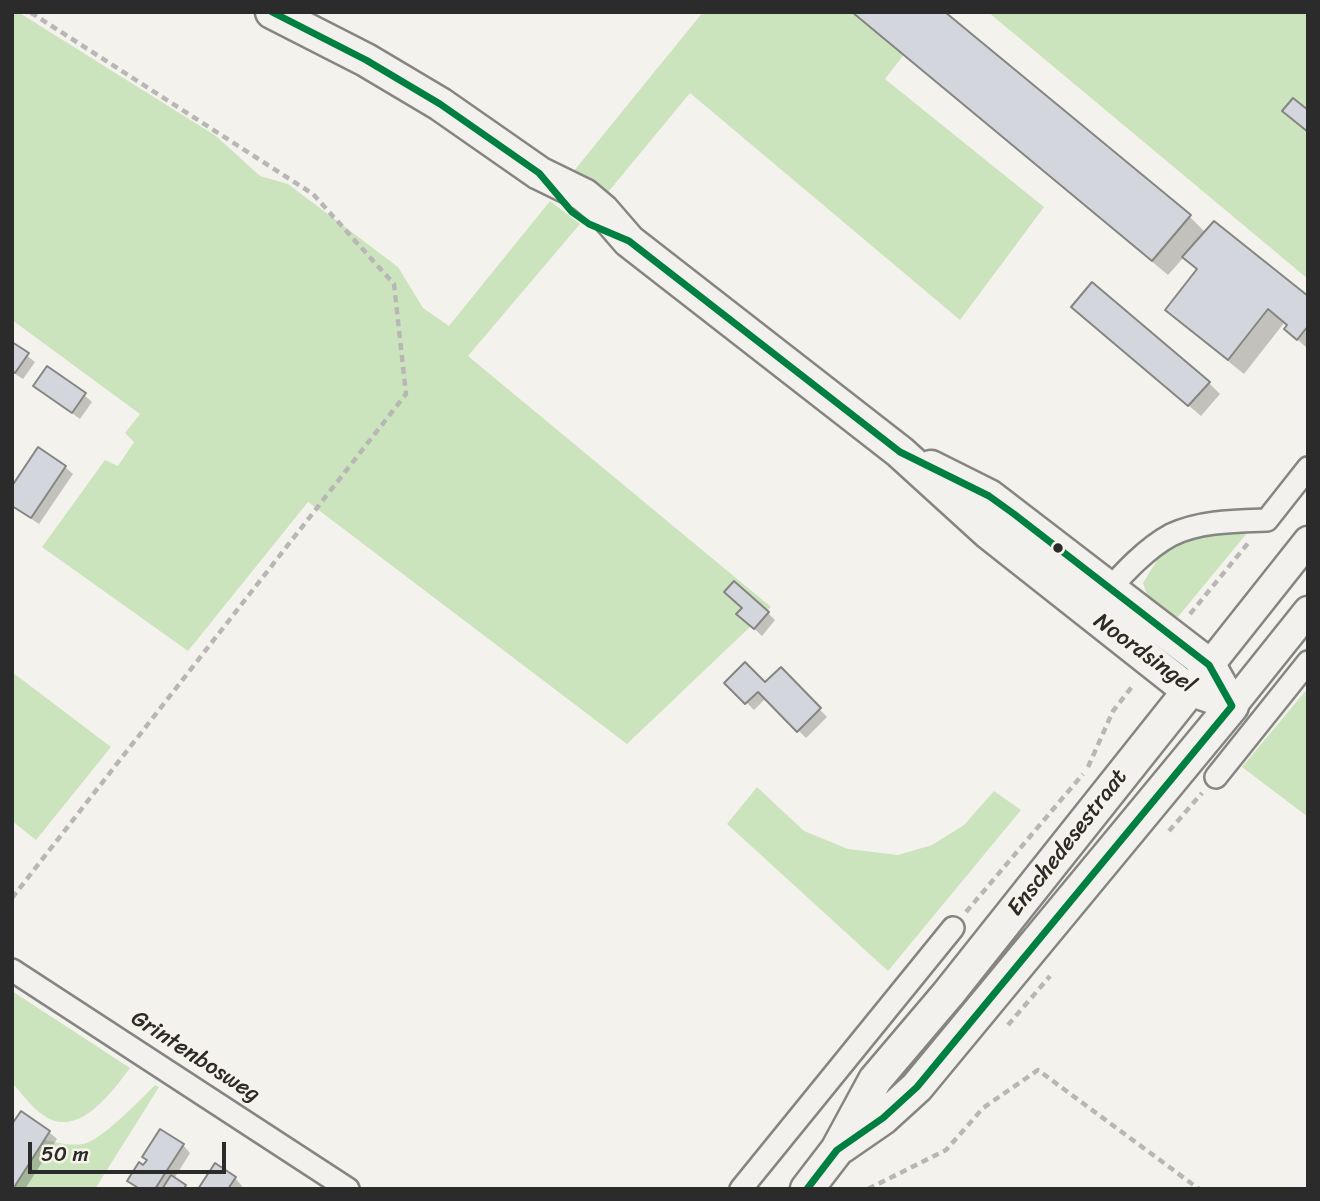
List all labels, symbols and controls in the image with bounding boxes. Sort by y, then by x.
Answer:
unlabelled marker [1051,541,1065,555]
street label: Noordsingel [1088,608,1200,700]
street label: Enschedesestraat [1002,764,1134,922]
street label: Grintenbosweg [125,1005,265,1109]
scale bar [32,1128,229,1172]
text: 50 m [41,1135,89,1173]

